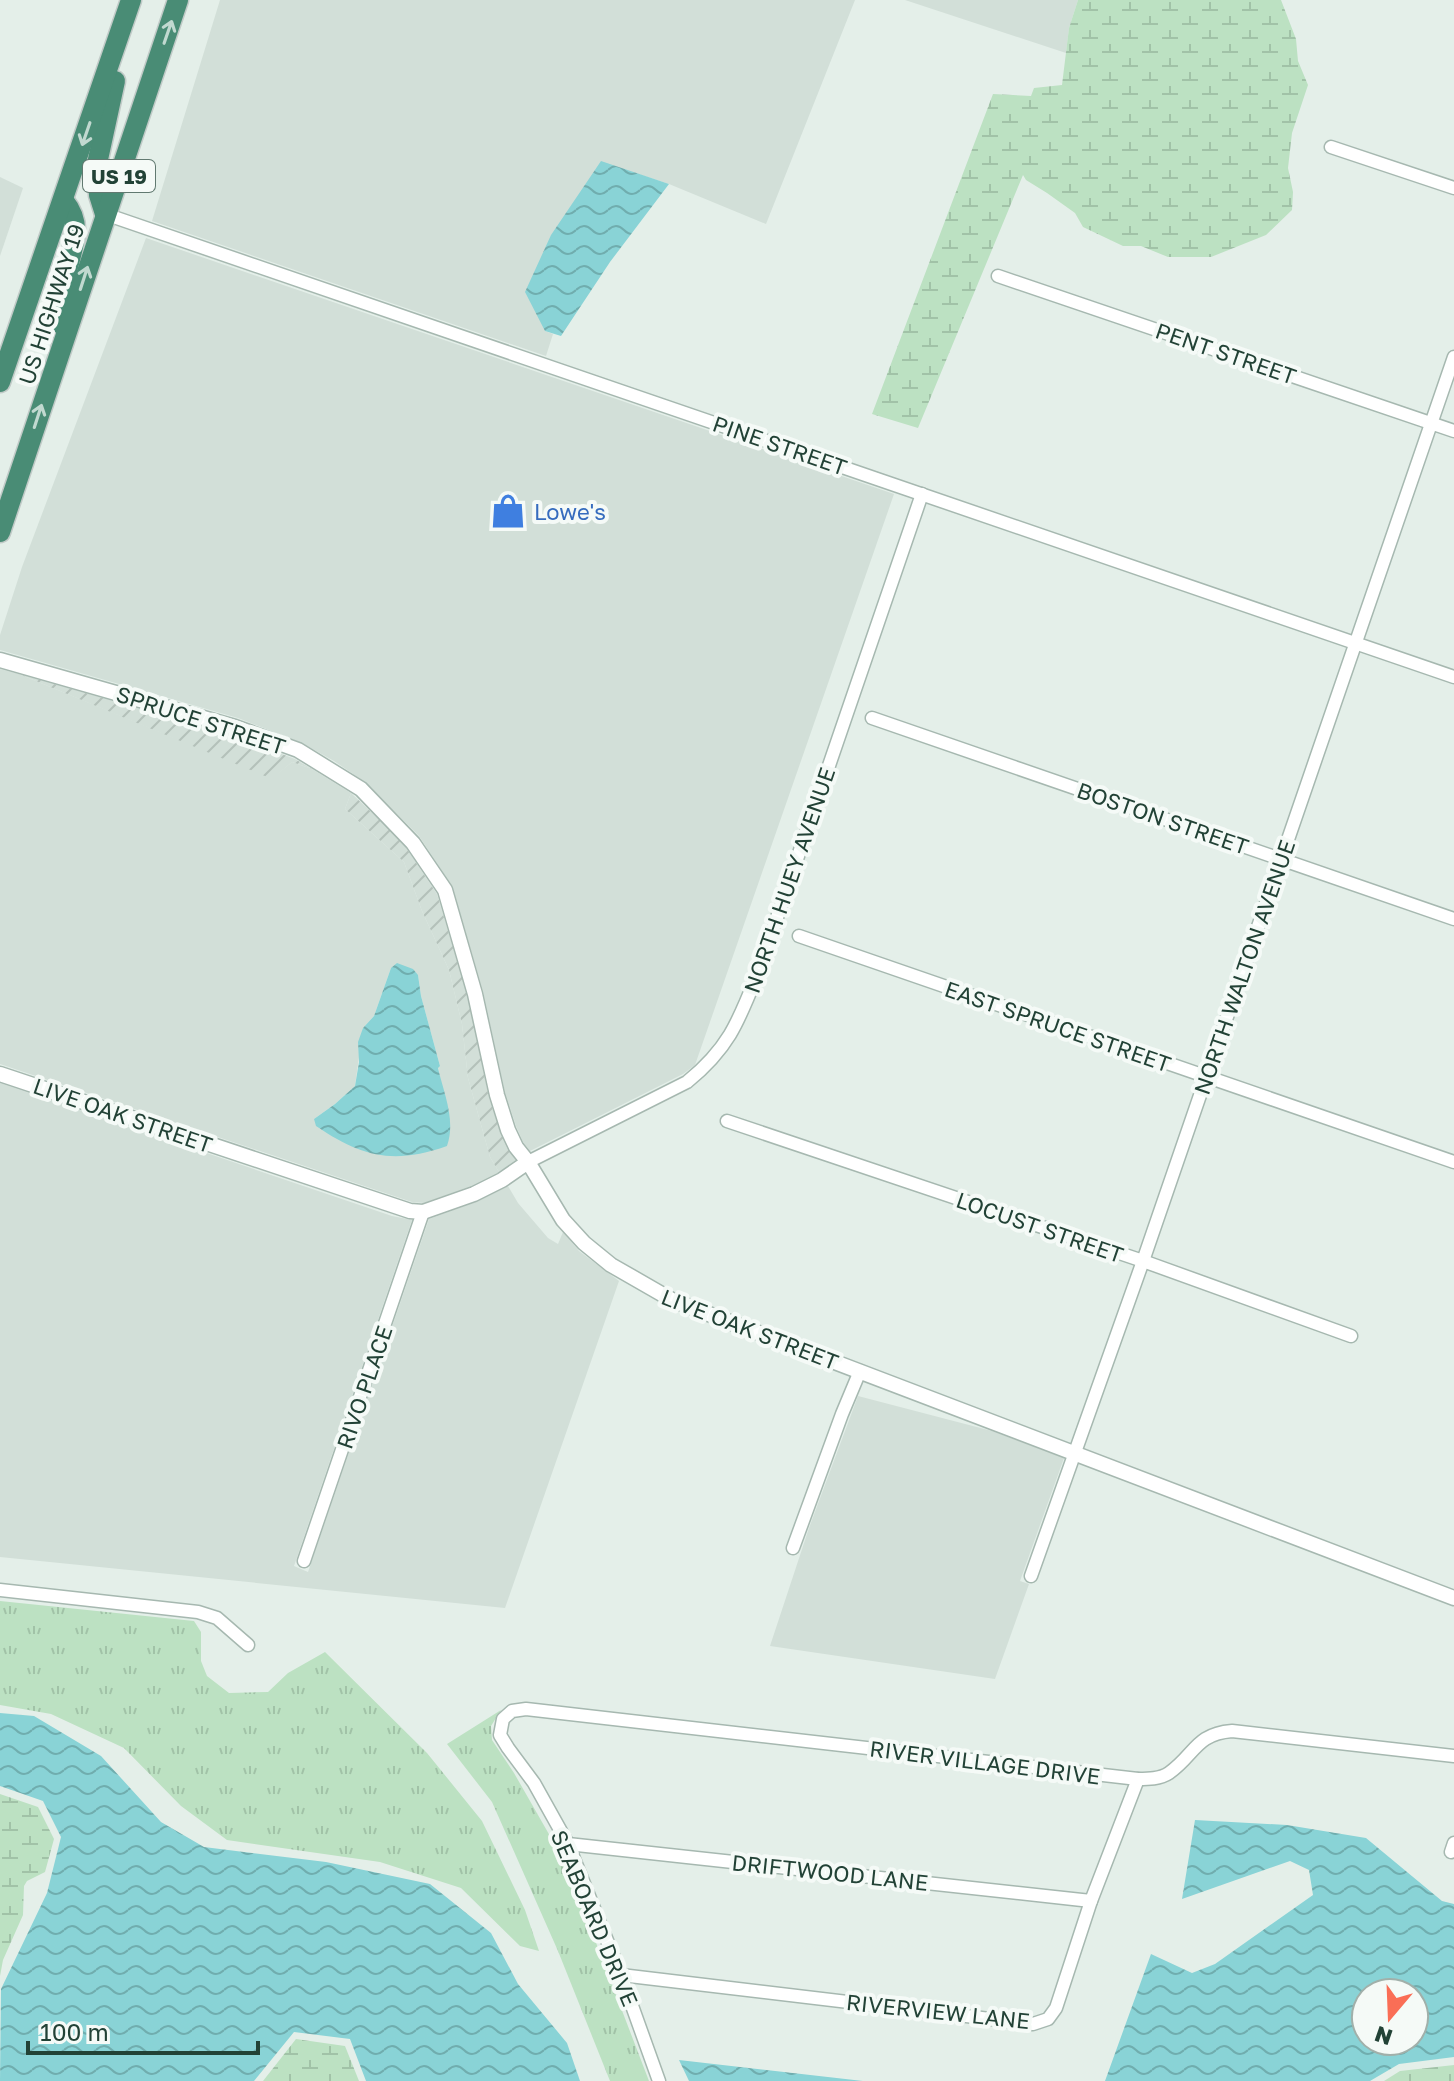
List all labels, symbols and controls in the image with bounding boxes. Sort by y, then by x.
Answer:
one-way arrow [161,19,176,44]
one-way arrow [78,121,93,146]
road number: US 19 [83,160,155,192]
street label: US HIGHWAY 19 [12,220,90,388]
one-way arrow [78,266,93,291]
street label: PENT STREET [1152,316,1300,390]
one-way arrow [32,404,47,429]
street label: PINE STREET [709,409,851,481]
shop icon: Lowe's [489,492,527,530]
place label: Lowe's [534,498,606,525]
street label: SPRUCE STREET [113,680,289,760]
street label: NORTH HUEY AVENUE [738,764,840,996]
street label: BOSTON STREET [1074,776,1253,860]
street label: NORTH WALTON AVENUE [1188,836,1300,1098]
street label: EAST SPRUCE STREET [941,975,1175,1078]
street label: LIVE OAK STREET [30,1072,216,1158]
street label: LOCUST STREET [953,1186,1128,1268]
street label: LIVE OAK STREET [658,1283,843,1375]
street label: RIVO PLACE [330,1322,398,1452]
street label: RIVER VILLAGE DRIVE [868,1734,1102,1790]
street label: SEABOARD DRIVE [546,1826,644,2010]
street label: DRIFTWOOD LANE [730,1848,930,1896]
north arrow [1350,1977,1430,2057]
street label: RIVERVIEW LANE [845,1988,1031,2034]
scale bar [28,2005,258,2055]
text: 100 m [40,2017,109,2046]
text: N [1371,2021,1396,2052]

